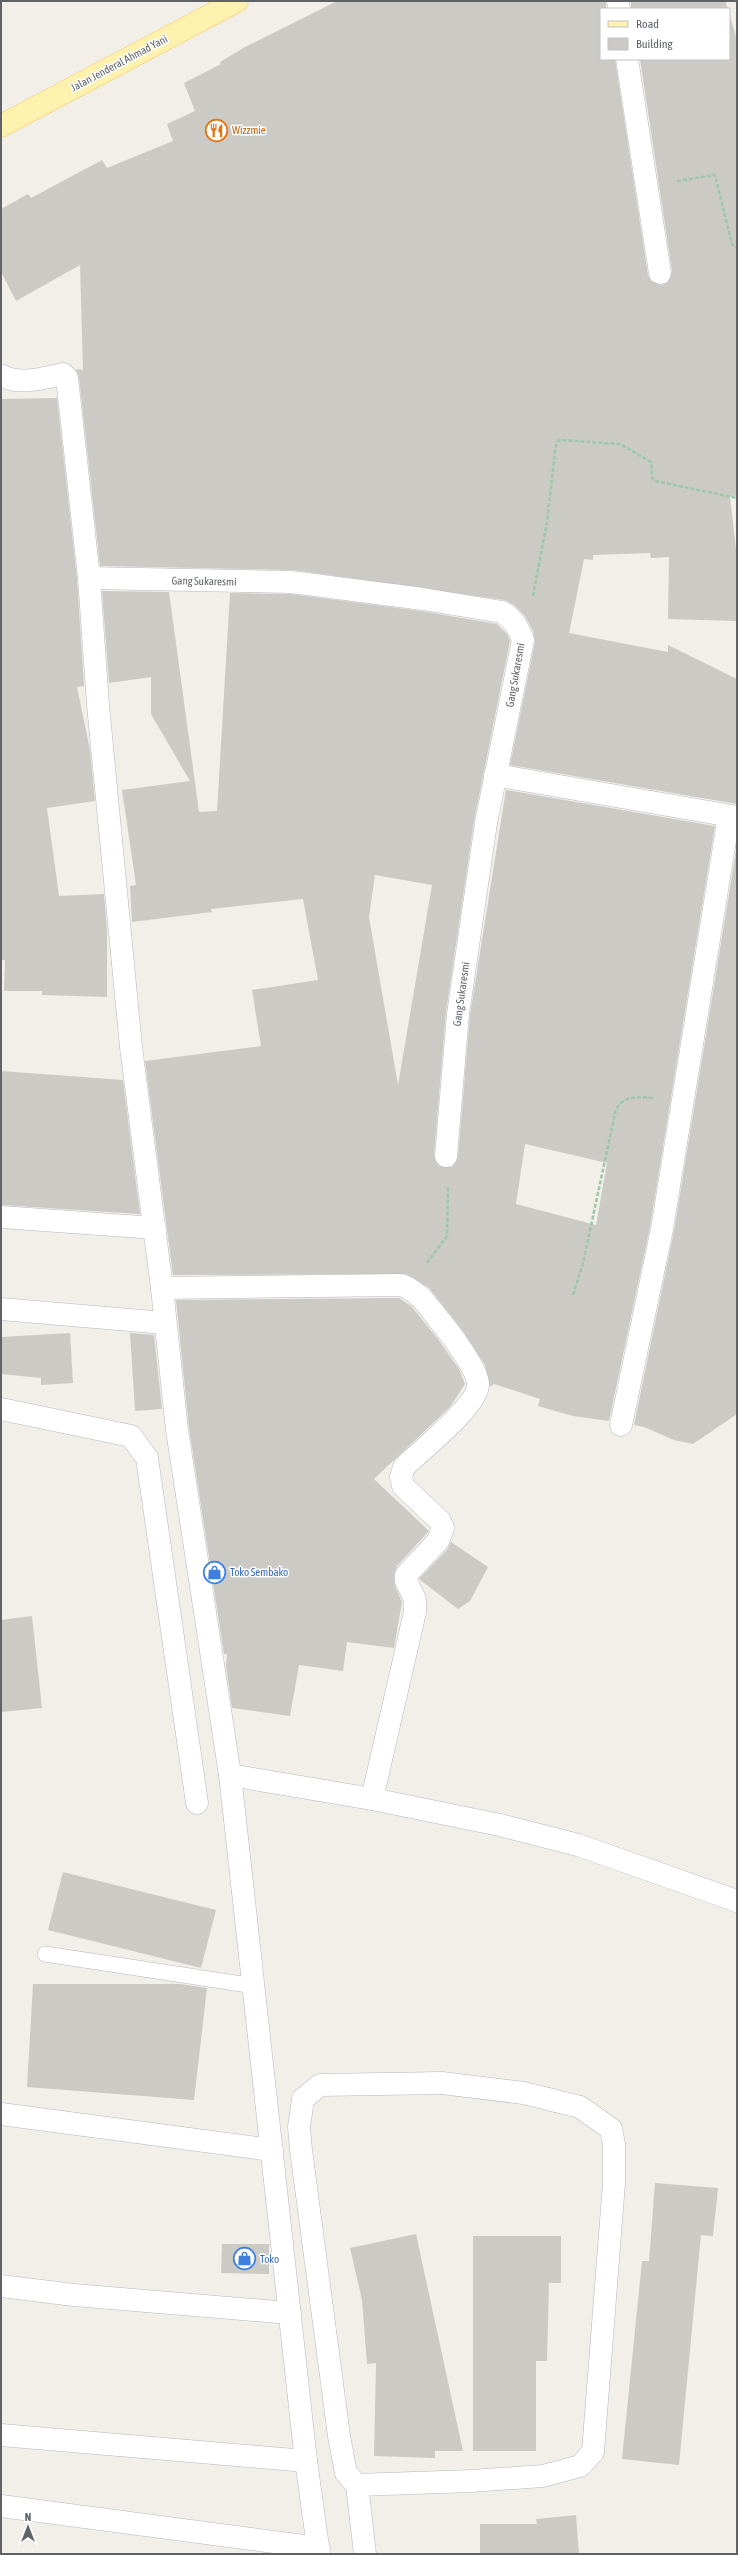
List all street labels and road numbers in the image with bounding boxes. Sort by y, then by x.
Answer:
street label: Jalan Jenderal Ahmad Yani [69,32,169,94]
street label: Gang Sukaresmi [171,574,237,588]
street label: Gang Sukaresmi [503,642,527,708]
street label: Gang Sukaresmi [451,961,471,1027]

